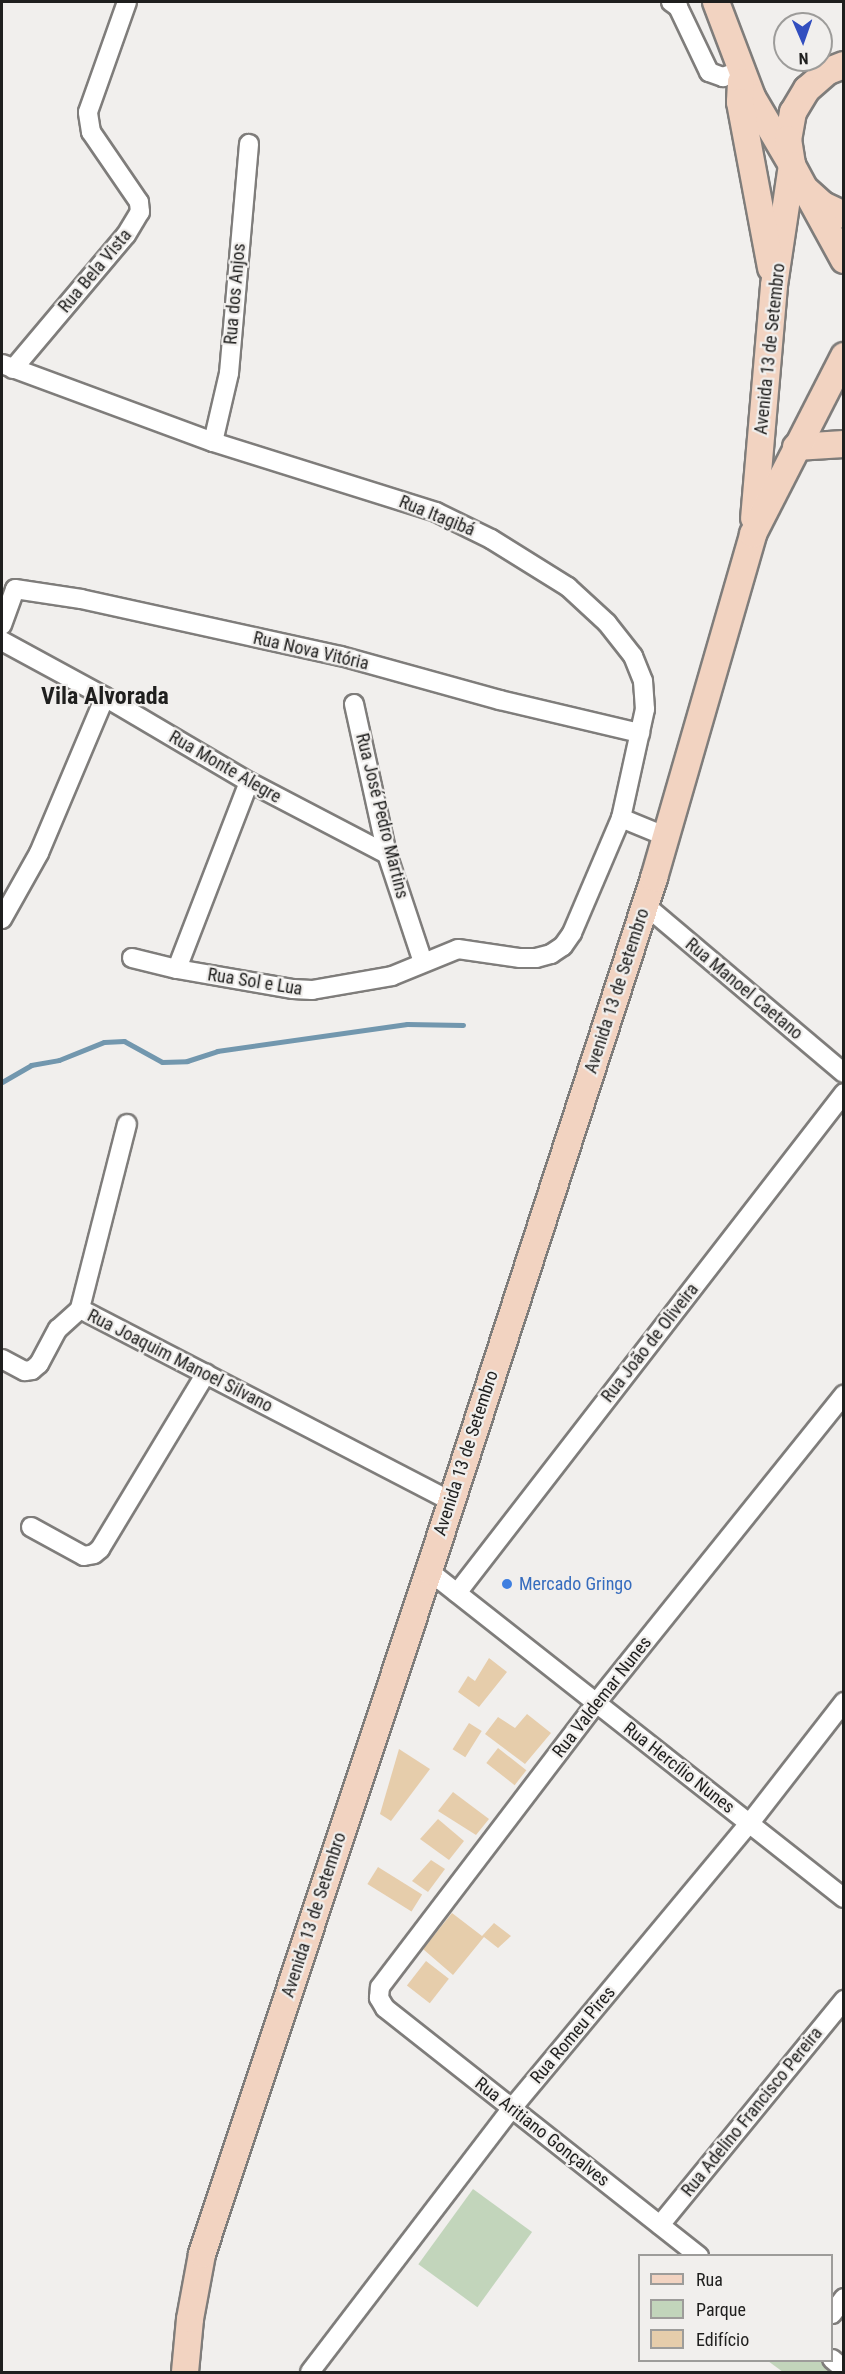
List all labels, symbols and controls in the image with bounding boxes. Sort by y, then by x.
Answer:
north arrow [773,12,833,72]
text: N [798,49,809,68]
street label: Rua Bela Vista [54,225,136,317]
street label: Rua dos Anjos [220,242,250,346]
street label: Avenida 13 de Setembro [750,262,790,436]
street label: Rua Itagibá [396,491,478,541]
street label: Rua Nova Vitória [251,627,371,675]
district label: Vila Alvorada [41,683,169,711]
street label: Rua Monte Alegre [165,726,285,808]
street label: Rua José Pedro Martins [351,731,413,901]
street label: Avenida 13 de Setembro [580,906,654,1076]
street label: Rua Manoel Caetano [681,934,807,1044]
street label: Rua Sol e Lua [206,964,304,1000]
street label: Rua João de Oliveira [597,1279,703,1407]
street label: Rua Joaquim Manoel Silvano [84,1305,276,1417]
street label: Avenida 13 de Setembro [429,1368,503,1538]
place label: Mercado Gringo [519,1573,632,1595]
marker: Mercado Gringo [500,1577,514,1591]
street label: Rua Valdemar Nunes [548,1632,656,1762]
street label: Rua Hercílio Nunes [619,1718,739,1818]
street label: Avenida 13 de Setembro [277,1830,351,2000]
street label: Rua Romeu Pires [526,1982,620,2088]
street label: Rua Adelino Francisco Pereira [677,2023,827,2201]
street label: Rua Aritiano Gonçalves [470,2073,614,2191]
legend [638,2254,833,2362]
text: Rua [696,2269,723,2290]
text: Parque [696,2299,746,2320]
text: Edifício [696,2329,749,2350]

